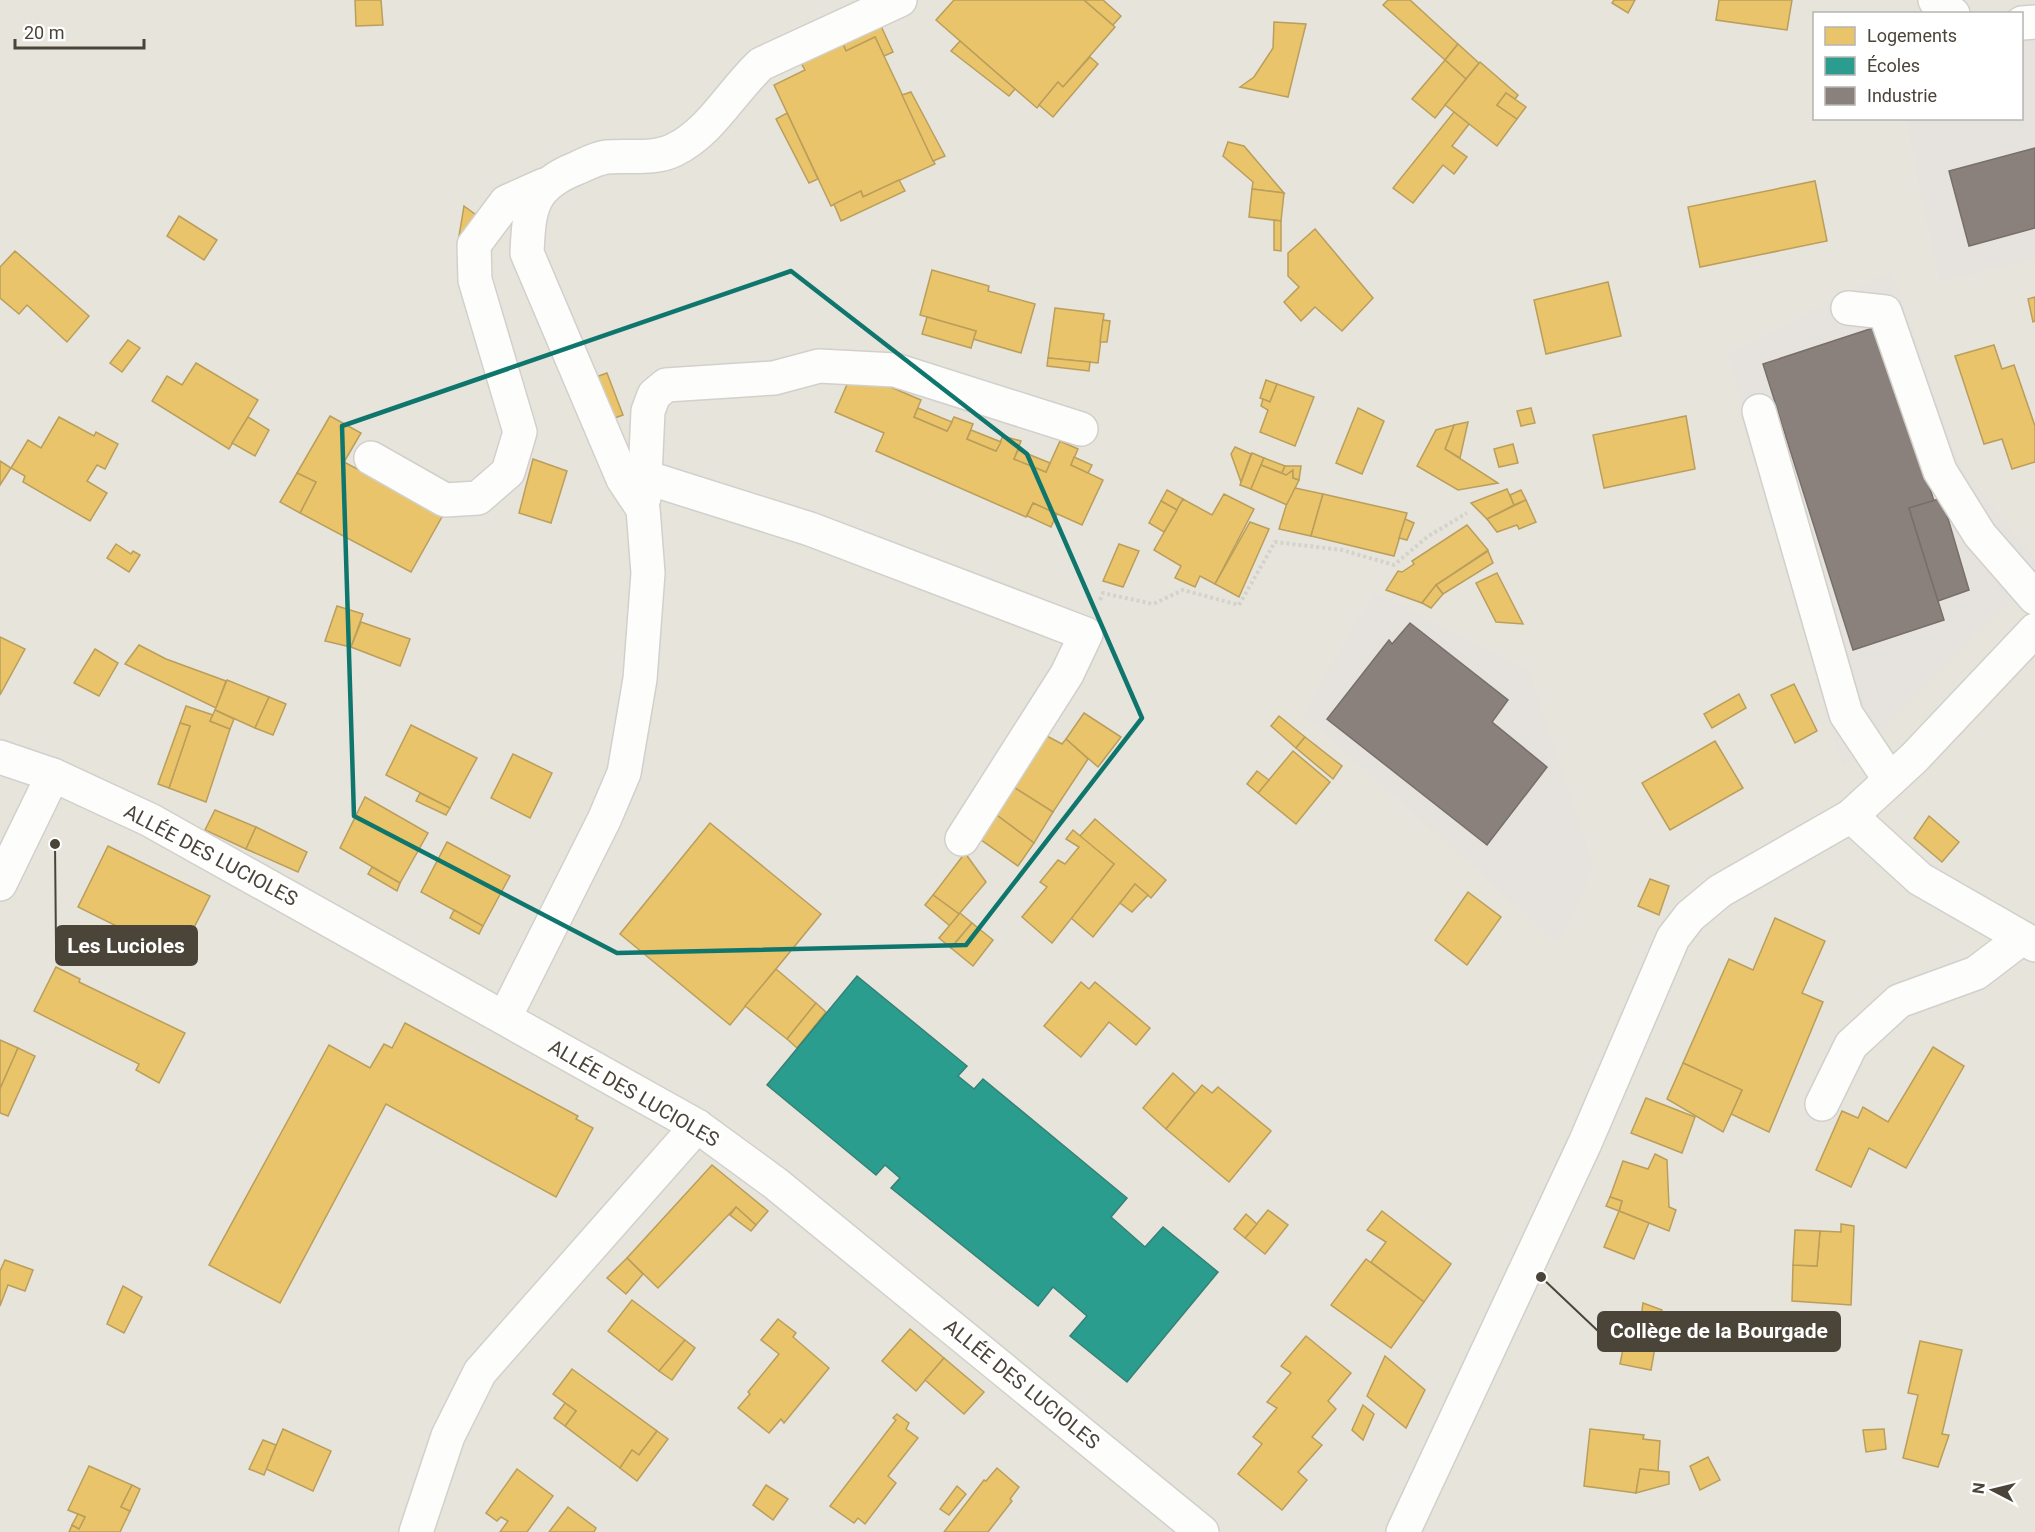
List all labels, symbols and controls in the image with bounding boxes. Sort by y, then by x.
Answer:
scale bar [15,12,144,50]
legend [1813,12,2023,120]
text: 20 m [24,22,64,43]
text: Logements [1867,25,1957,46]
text: Écoles [1867,55,1920,76]
text: Industrie [1867,85,1937,106]
street label: ALLÉE DES LUCIOLES [120,799,302,911]
callout: Les Lucioles [56,926,197,965]
text: Les Lucioles [67,934,185,958]
street label: ALLÉE DES LUCIOLES [544,1034,724,1152]
callout: Collège de la Bourgade [1598,1312,1840,1351]
street label: ALLÉE DES LUCIOLES [939,1314,1105,1454]
text: Collège de la Bourgade [1610,1319,1828,1343]
north arrow [1963,1460,2023,1520]
text: N [1968,1481,1989,1495]

